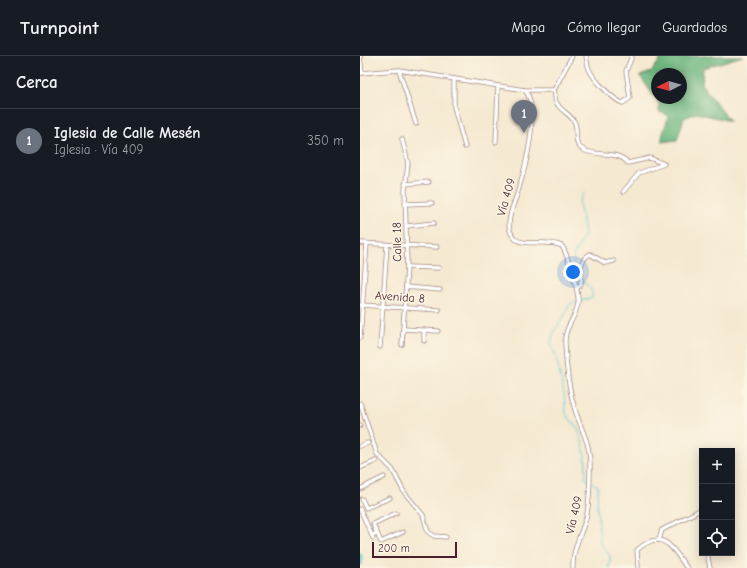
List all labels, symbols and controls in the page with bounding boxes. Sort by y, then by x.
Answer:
text: Turnpoint [20,17,99,39]
text: Mapa [512,19,545,36]
text: Cómo llegar [567,19,640,36]
text: Guardados [662,19,727,36]
north arrow [651,68,687,104]
text: Cerca [16,73,58,92]
pin: 1 [511,100,537,133]
text: Iglesia de Calle Mesén [54,124,200,142]
text: 1 [26,133,32,148]
text: 350 m [307,133,344,148]
text: Iglesia · Vía 409 [54,142,143,157]
street label: Vía 409 [494,176,518,218]
street label: Calle 18 [390,222,404,262]
your location [563,262,583,282]
street label: Avenida 8 [375,288,425,306]
map controls [699,448,735,556]
button: + [699,448,735,484]
button: − [699,484,735,520]
street label: Vía 409 [563,494,585,536]
button: locate [699,520,735,556]
scale bar [372,540,457,559]
text: 200 m [378,542,410,555]

